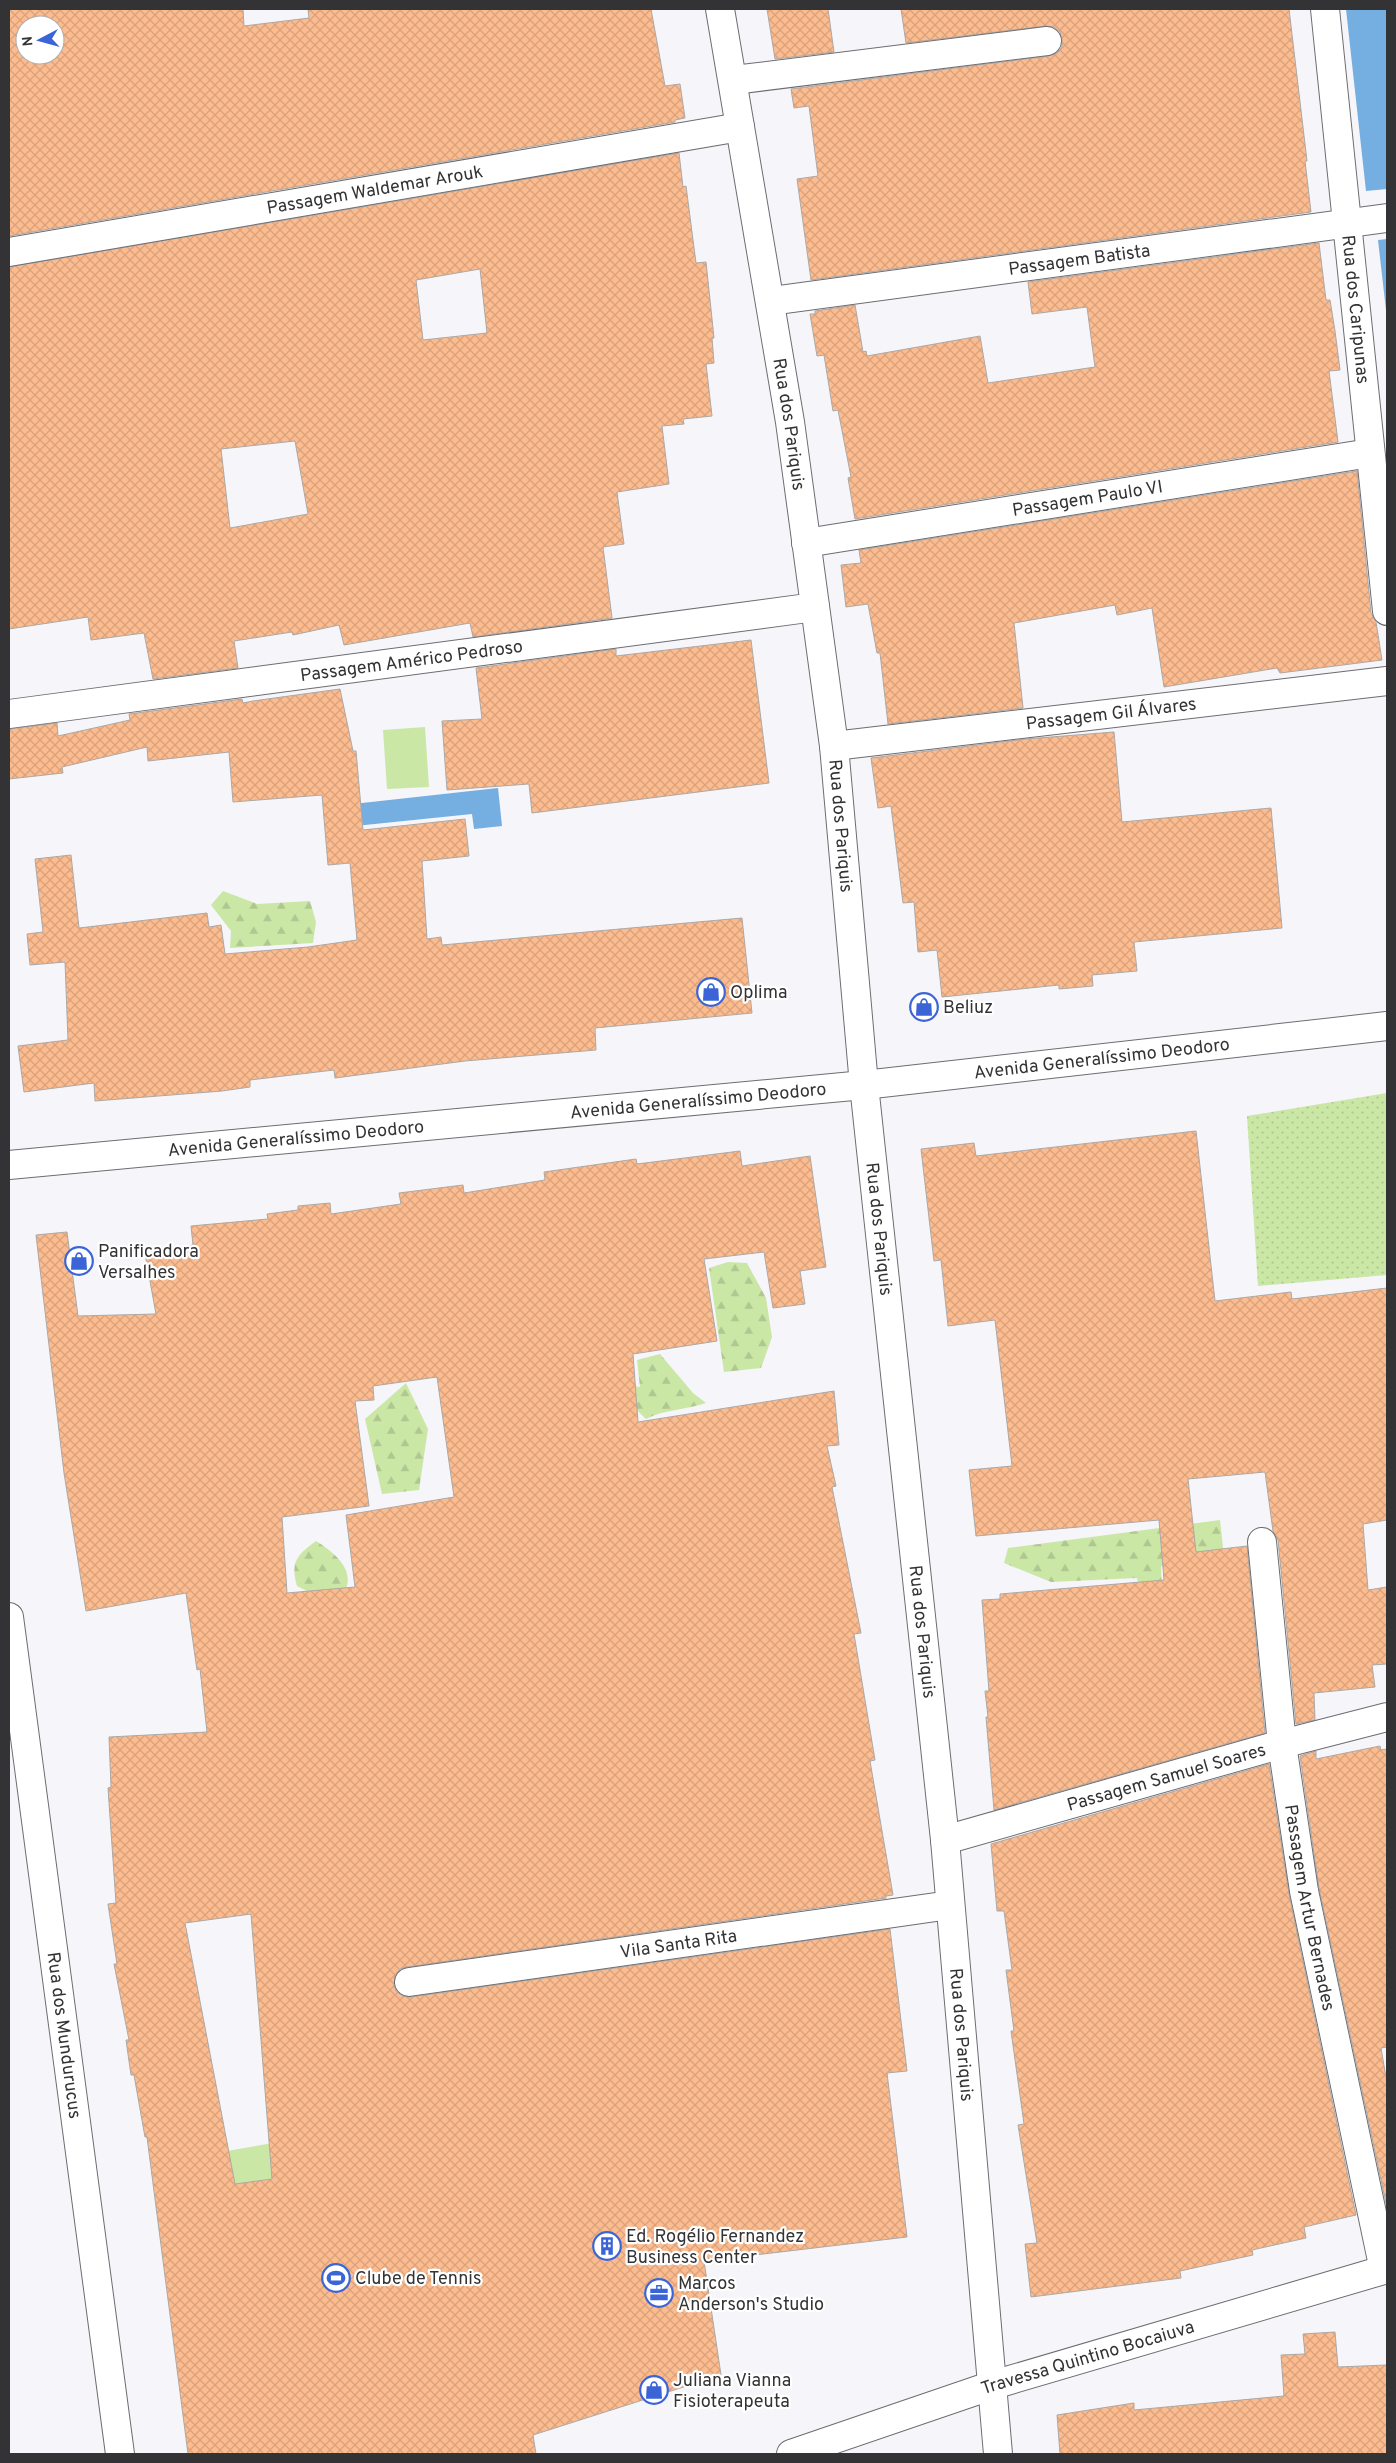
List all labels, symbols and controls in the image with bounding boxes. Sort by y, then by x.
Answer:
north arrow [15,15,65,65]
text: N [20,35,38,47]
street label: Passagem Waldemar Arouk [265,161,485,221]
street label: Rua dos Caripunas [1335,234,1374,385]
street label: Passagem Batista [1007,240,1152,282]
street label: Rua dos Pariquis [766,356,809,492]
street label: Passagem Paulo VI [1011,476,1165,523]
street label: Passagem Américo Pedroso [299,636,524,688]
street label: Passagem Gil Álvares [1025,693,1198,736]
street label: Rua dos Pariquis [822,758,857,894]
shop icon: Oplima [696,977,726,1007]
place label: Oplima [730,982,787,1005]
shop icon: Beliuz [909,992,939,1022]
place label: Beliuz [943,997,993,1020]
street label: Avenida Generalíssimo Deodoro [973,1034,1231,1086]
street label: Avenida Generalíssimo Deodoro [569,1079,827,1125]
street label: Avenida Generalíssimo Deodoro [167,1116,425,1163]
street label: Rua dos Pariquis [859,1161,897,1297]
place label: Panificadora Versalhes [98,1241,199,1285]
shop icon: Panificadora Versalhes [64,1246,94,1276]
street label: Rua dos Pariquis [903,1564,940,1700]
street label: Passagem Samuel Soares [1065,1739,1269,1818]
street label: Passagem Artur Bernades [1278,1803,1339,2013]
street label: Vila Santa Rita [618,1925,739,1965]
street label: Rua dos Mundurucus [41,1951,85,2120]
street label: Rua dos Pariquis [943,1967,978,2103]
place label: Ed. Rogélio Fernandez Business Center [626,2226,804,2270]
building icon: Ed. Rogélio Fernandez Business Center [592,2231,622,2261]
sports icon: Clube de Tennis [321,2263,351,2293]
place label: Clube de Tennis [355,2268,481,2291]
place label: Marcos Anderson's Studio [678,2273,824,2317]
office icon: Marcos Anderson's Studio [644,2278,674,2308]
street label: Travessa Quintino Bocaiuva [978,2316,1197,2401]
place label: Juliana Vianna Fisioterapeuta [673,2370,791,2414]
shop icon: Juliana Vianna Fisioterapeuta [639,2375,669,2405]

